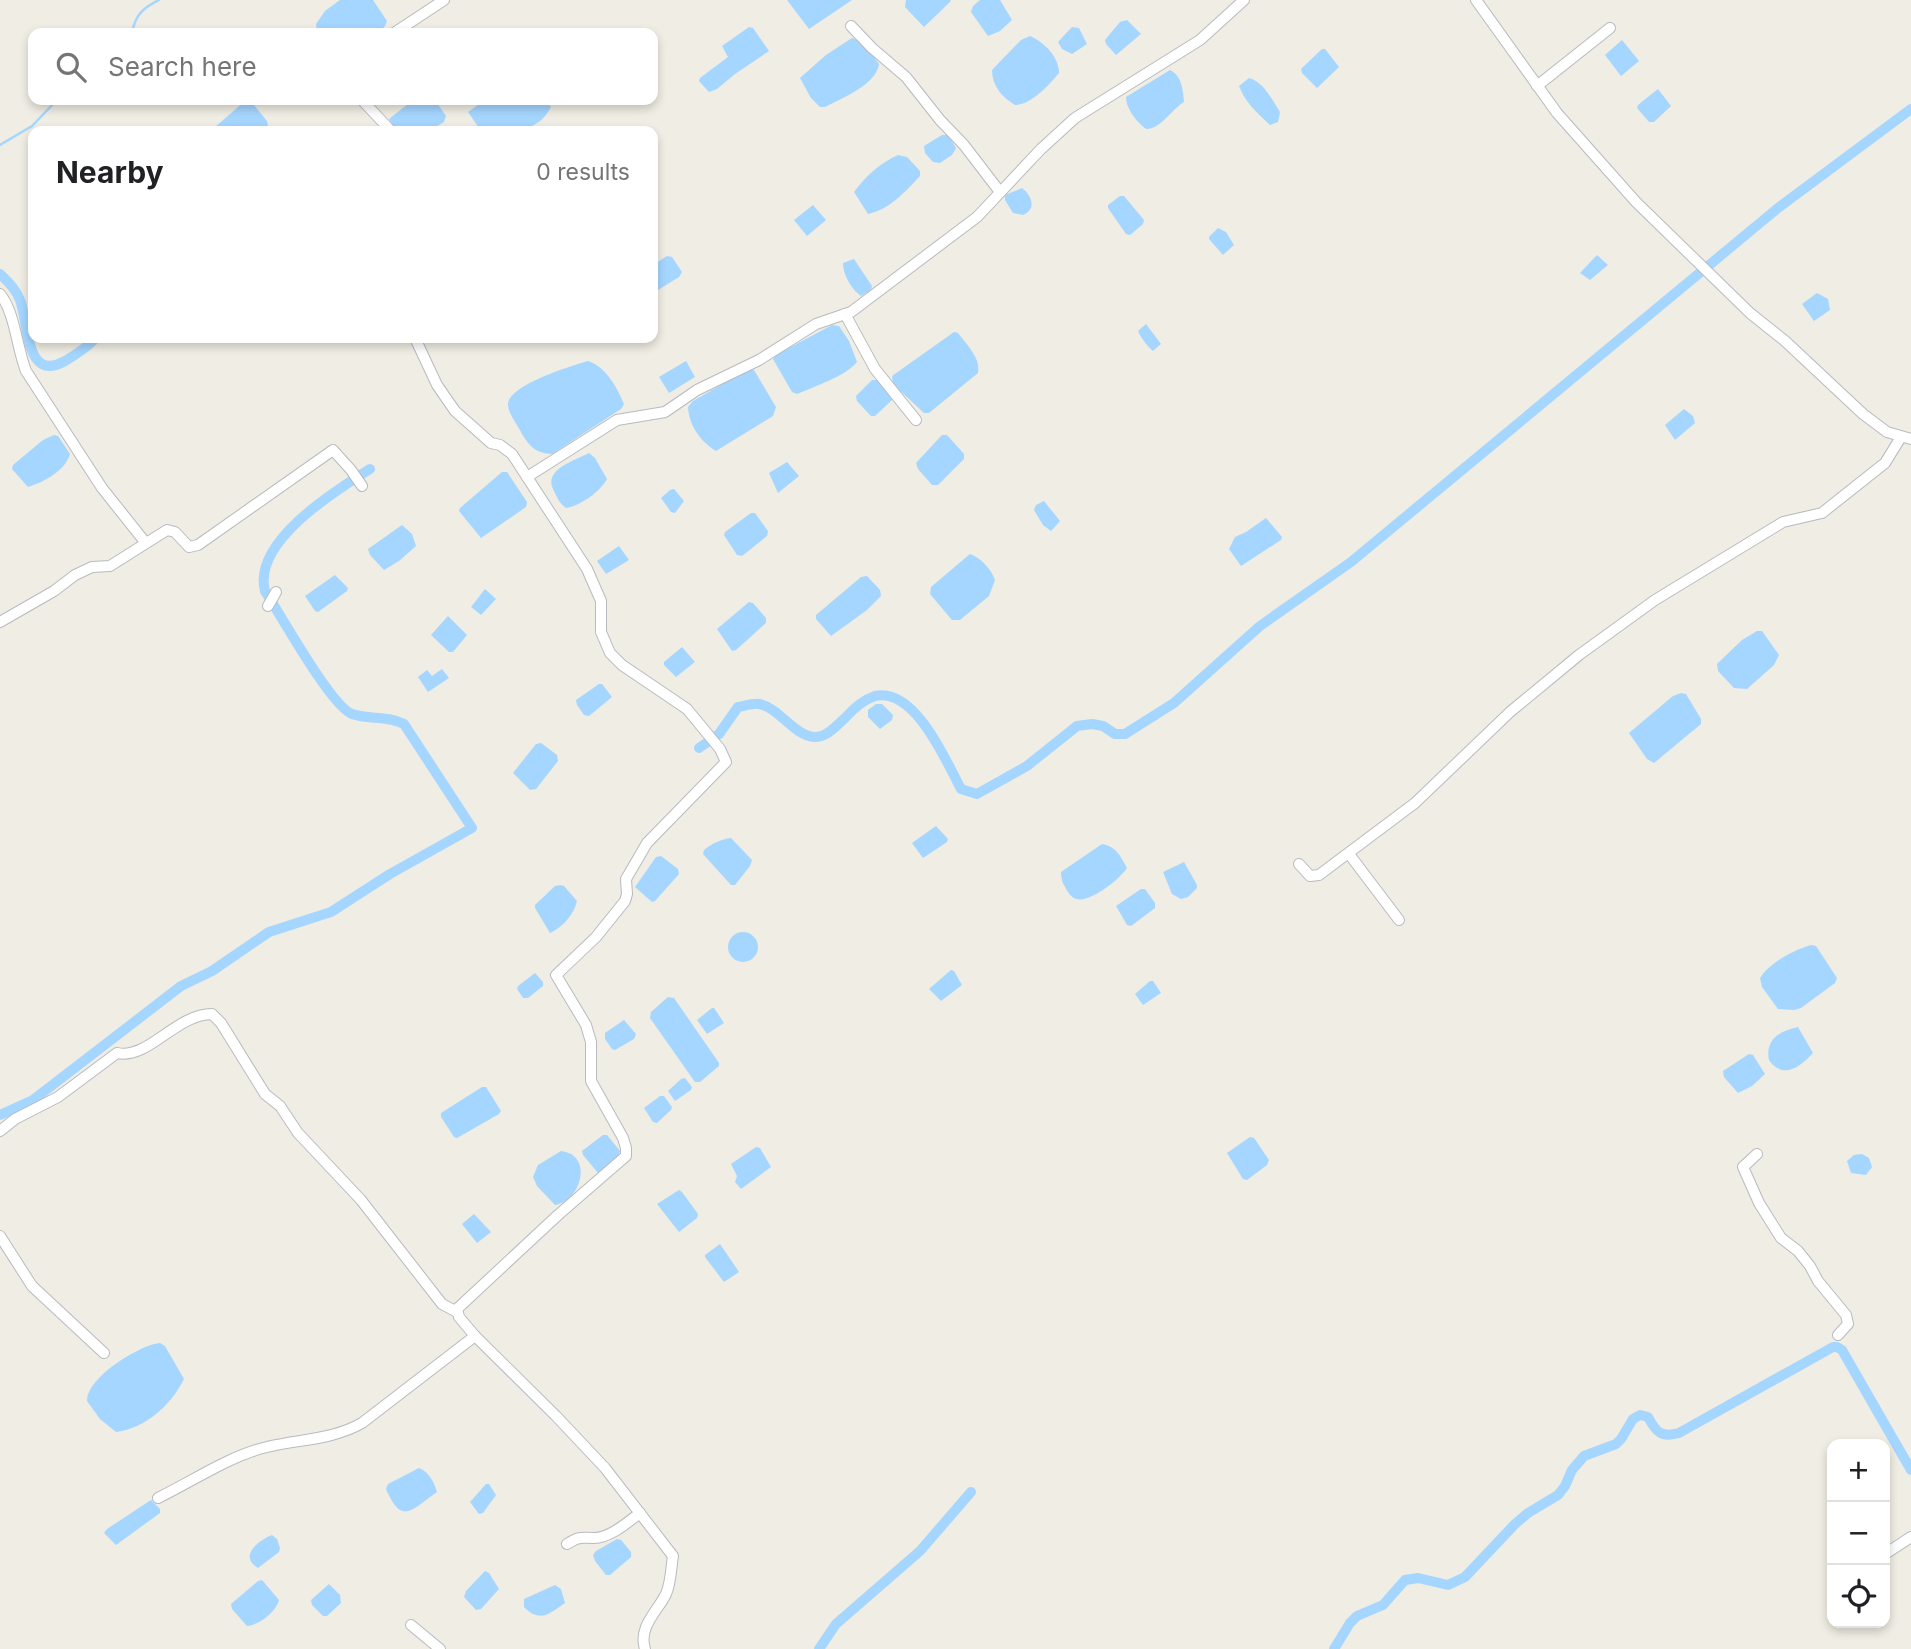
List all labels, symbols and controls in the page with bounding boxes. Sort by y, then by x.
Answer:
search box [28,28,658,105]
icon: search [52,48,90,86]
text: Search here [108,51,257,82]
text: Nearby [56,154,164,190]
text: 0 results [536,158,630,186]
map controls [1827,1439,1890,1628]
button: + [1827,1439,1890,1502]
button: − [1827,1502,1890,1565]
button: locate [1827,1565,1890,1628]

